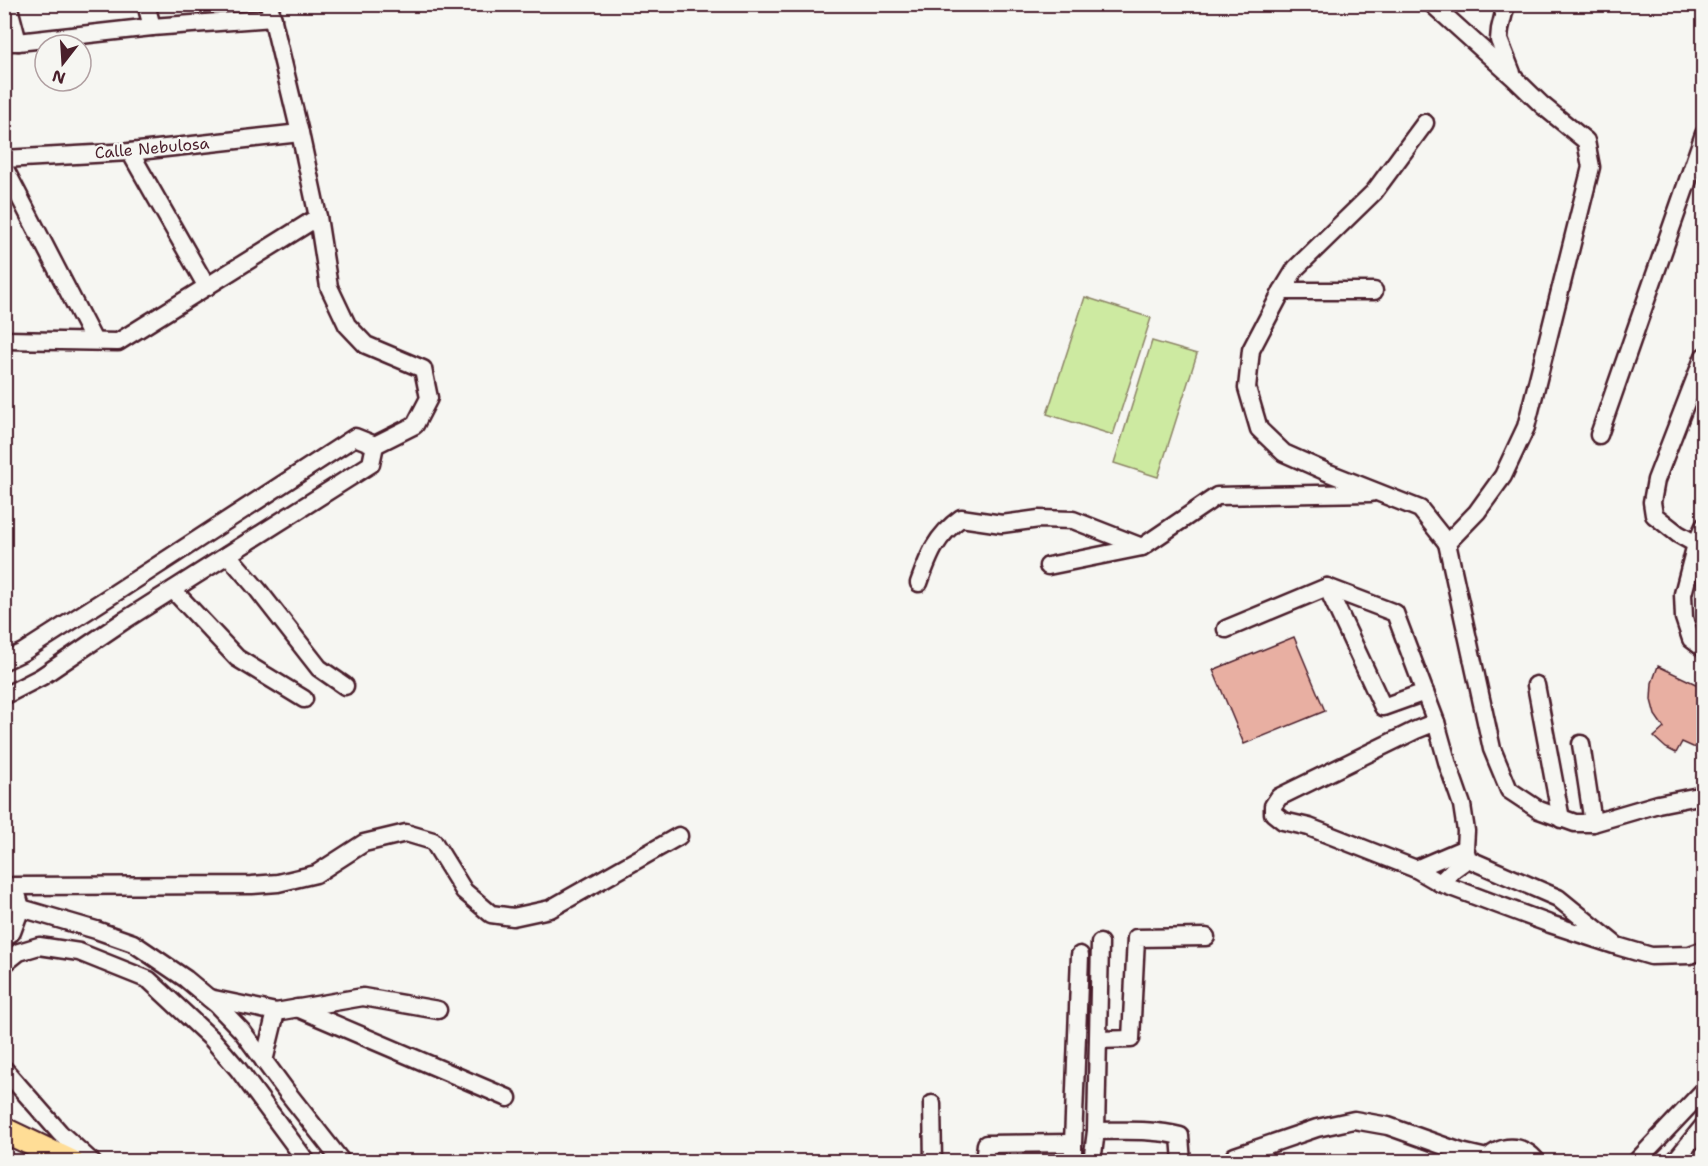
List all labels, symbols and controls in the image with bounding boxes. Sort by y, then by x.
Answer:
north arrow [33,33,93,93]
text: N [50,65,68,89]
street label: Calle Nebulosa [94,133,210,163]

